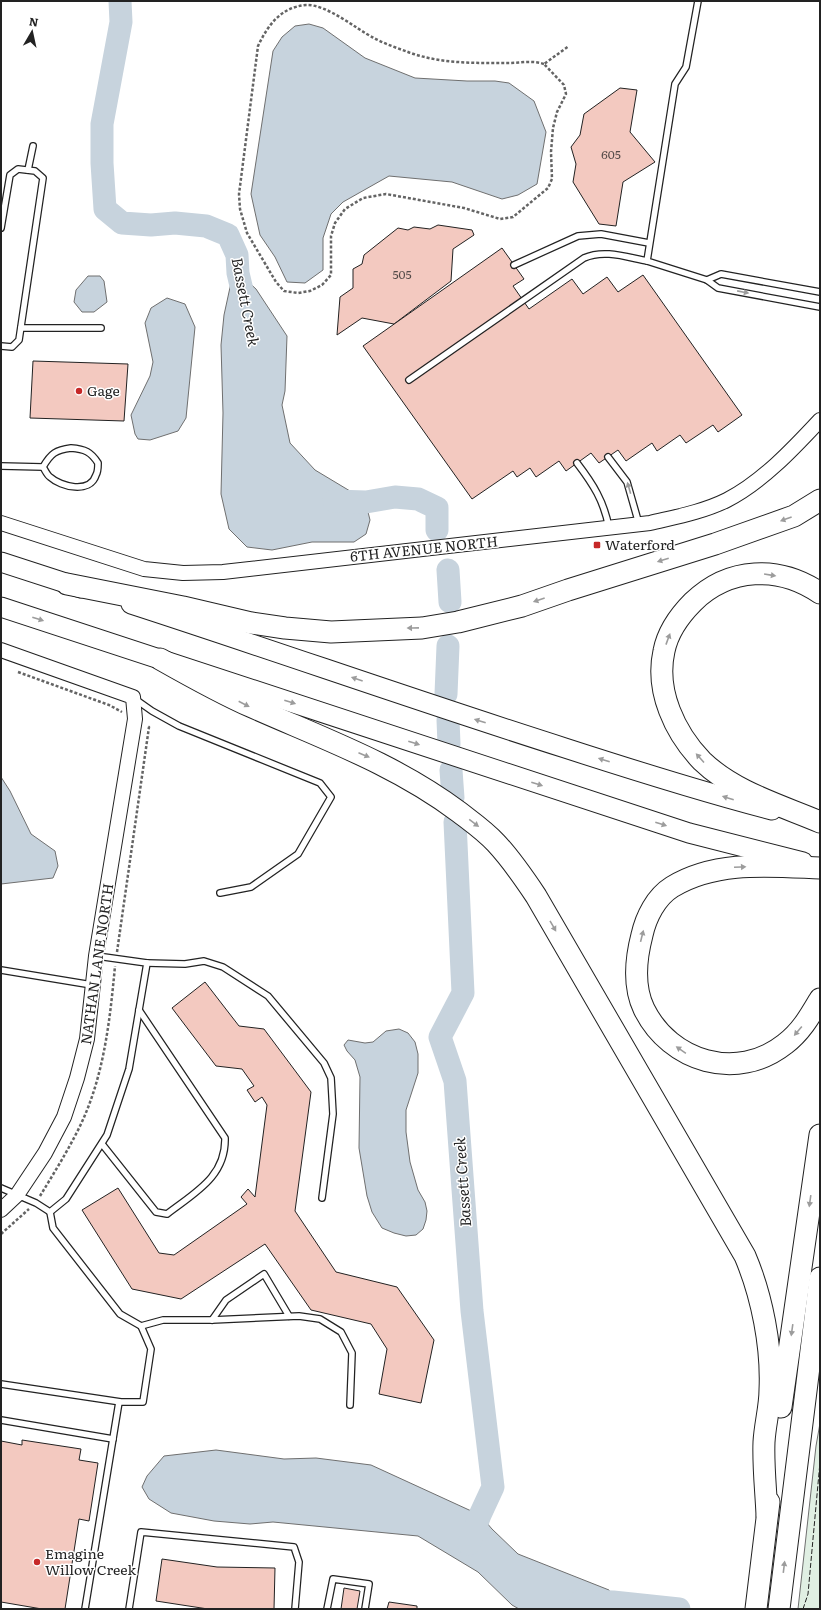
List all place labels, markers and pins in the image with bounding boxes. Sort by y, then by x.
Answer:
place label: Gage [87,380,120,400]
marker: Gage [74,386,84,396]
place label: Waterford [605,534,675,554]
marker: Waterford [592,540,602,550]
place label: Emagine Willow Creek [45,1543,136,1579]
marker: Emagine Willow Creek [32,1557,42,1567]

